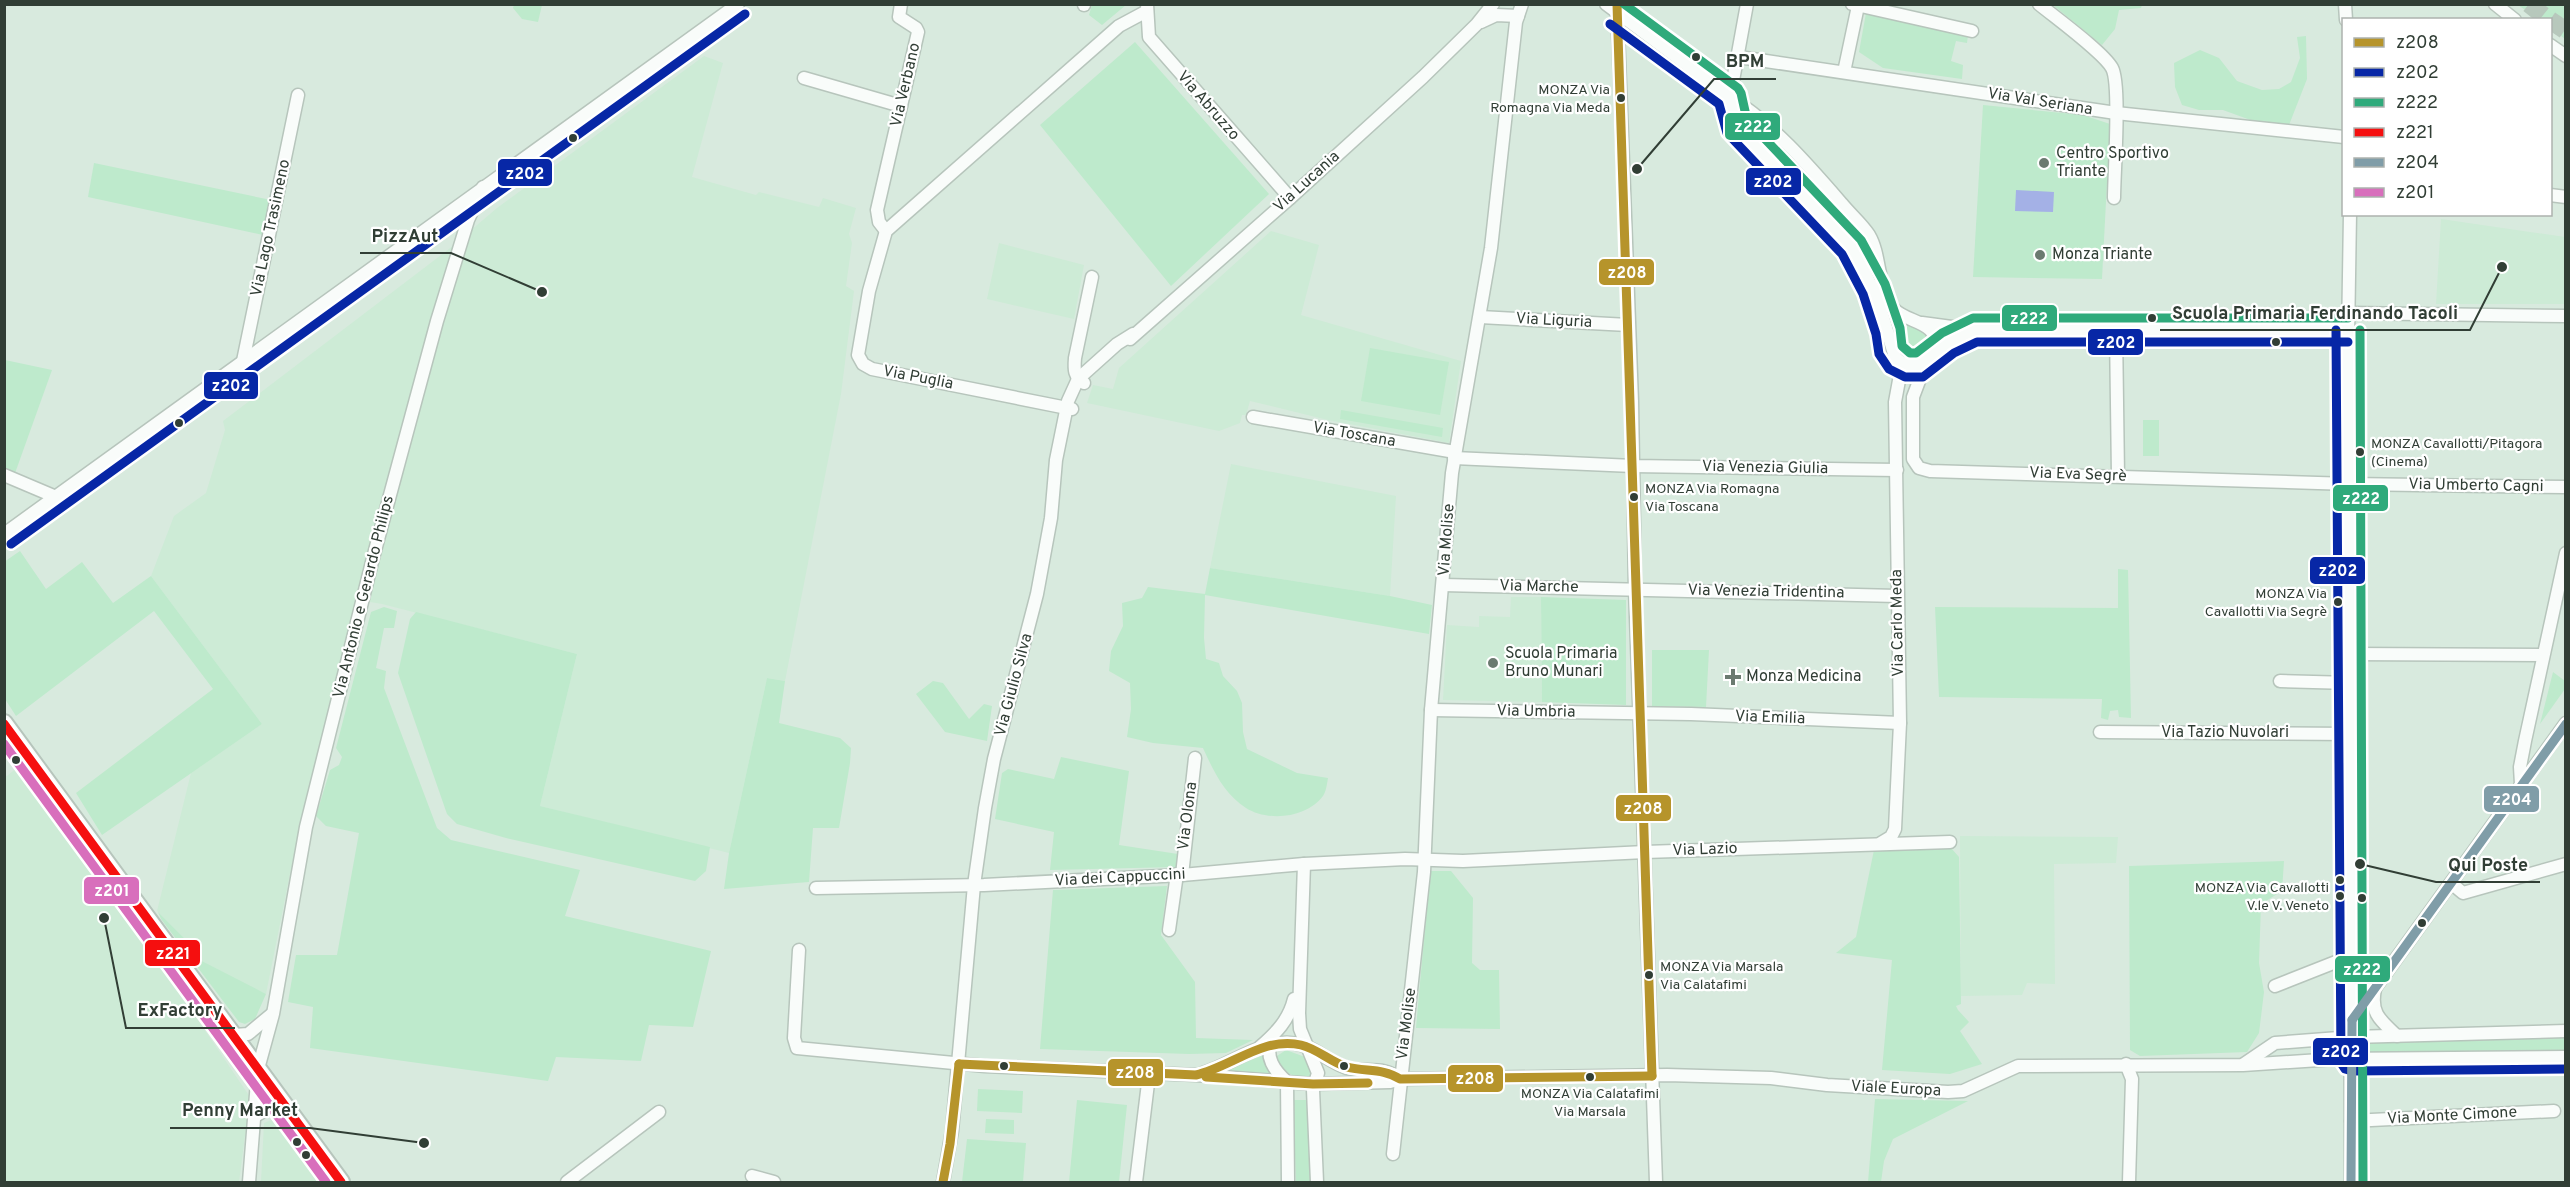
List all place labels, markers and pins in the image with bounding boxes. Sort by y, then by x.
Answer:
callout: BPM [1714,43,1776,79]
unlabelled marker [1690,51,1702,63]
place label: MONZA Via Romagna Via Meda [1490,82,1610,117]
marker: MONZA Via Romagna Via Meda [1615,92,1627,104]
unlabelled marker [567,132,579,144]
place label: Centro Sportivo Triante [2056,144,2169,182]
marker: Centro Sportivo Triante [2037,156,2051,170]
callout: PizzAut [360,217,451,253]
place label: Monza Triante [2052,245,2152,265]
marker: Monza Triante [2033,248,2047,262]
callout: Scuola Primaria Ferdinando Tacoli [2160,294,2470,330]
unlabelled marker [2146,312,2158,324]
unlabelled marker [2270,336,2282,348]
unlabelled marker [173,417,185,429]
place label: MONZA Cavallotti/Pitagora (Cinema) [2371,436,2542,471]
marker: MONZA Cavallotti/Pitagora (Cinema) [2354,446,2366,458]
place label: MONZA Via Romagna Via Toscana [1645,481,1779,516]
marker: MONZA Via Romagna Via Toscana [1628,491,1640,503]
place label: MONZA Via Cavallotti Via Segrè [2205,586,2327,621]
marker: MONZA Via Cavallotti Via Segrè [2332,596,2344,608]
place label: Scuola Primaria Bruno Munari [1505,644,1618,682]
marker: Scuola Primaria Bruno Munari [1486,656,1500,670]
place label: Monza Medicina [1746,667,1861,687]
marker: Monza Medicina [1724,668,1742,686]
unlabelled marker [10,754,22,766]
callout: Qui Poste [2436,846,2540,882]
unlabelled marker [2334,874,2346,886]
place label: MONZA Via Cavallotti V.le V. Veneto [2195,880,2329,915]
marker: MONZA Via Cavallotti V.le V. Veneto [2334,890,2346,902]
unlabelled marker [2356,892,2368,904]
unlabelled marker [2416,917,2428,929]
place label: MONZA Via Marsala Via Calatafimi [1660,959,1783,994]
marker: MONZA Via Marsala Via Calatafimi [1643,969,1655,981]
callout: ExFactory [126,992,235,1028]
unlabelled marker [998,1060,1010,1072]
unlabelled marker [1338,1060,1350,1072]
marker: MONZA Via Calatafimi Via Marsala [1584,1071,1596,1083]
place label: MONZA Via Calatafimi Via Marsala [1521,1086,1659,1121]
callout: Penny Market [170,1092,310,1128]
unlabelled marker [291,1136,303,1148]
unlabelled marker [300,1149,312,1161]

